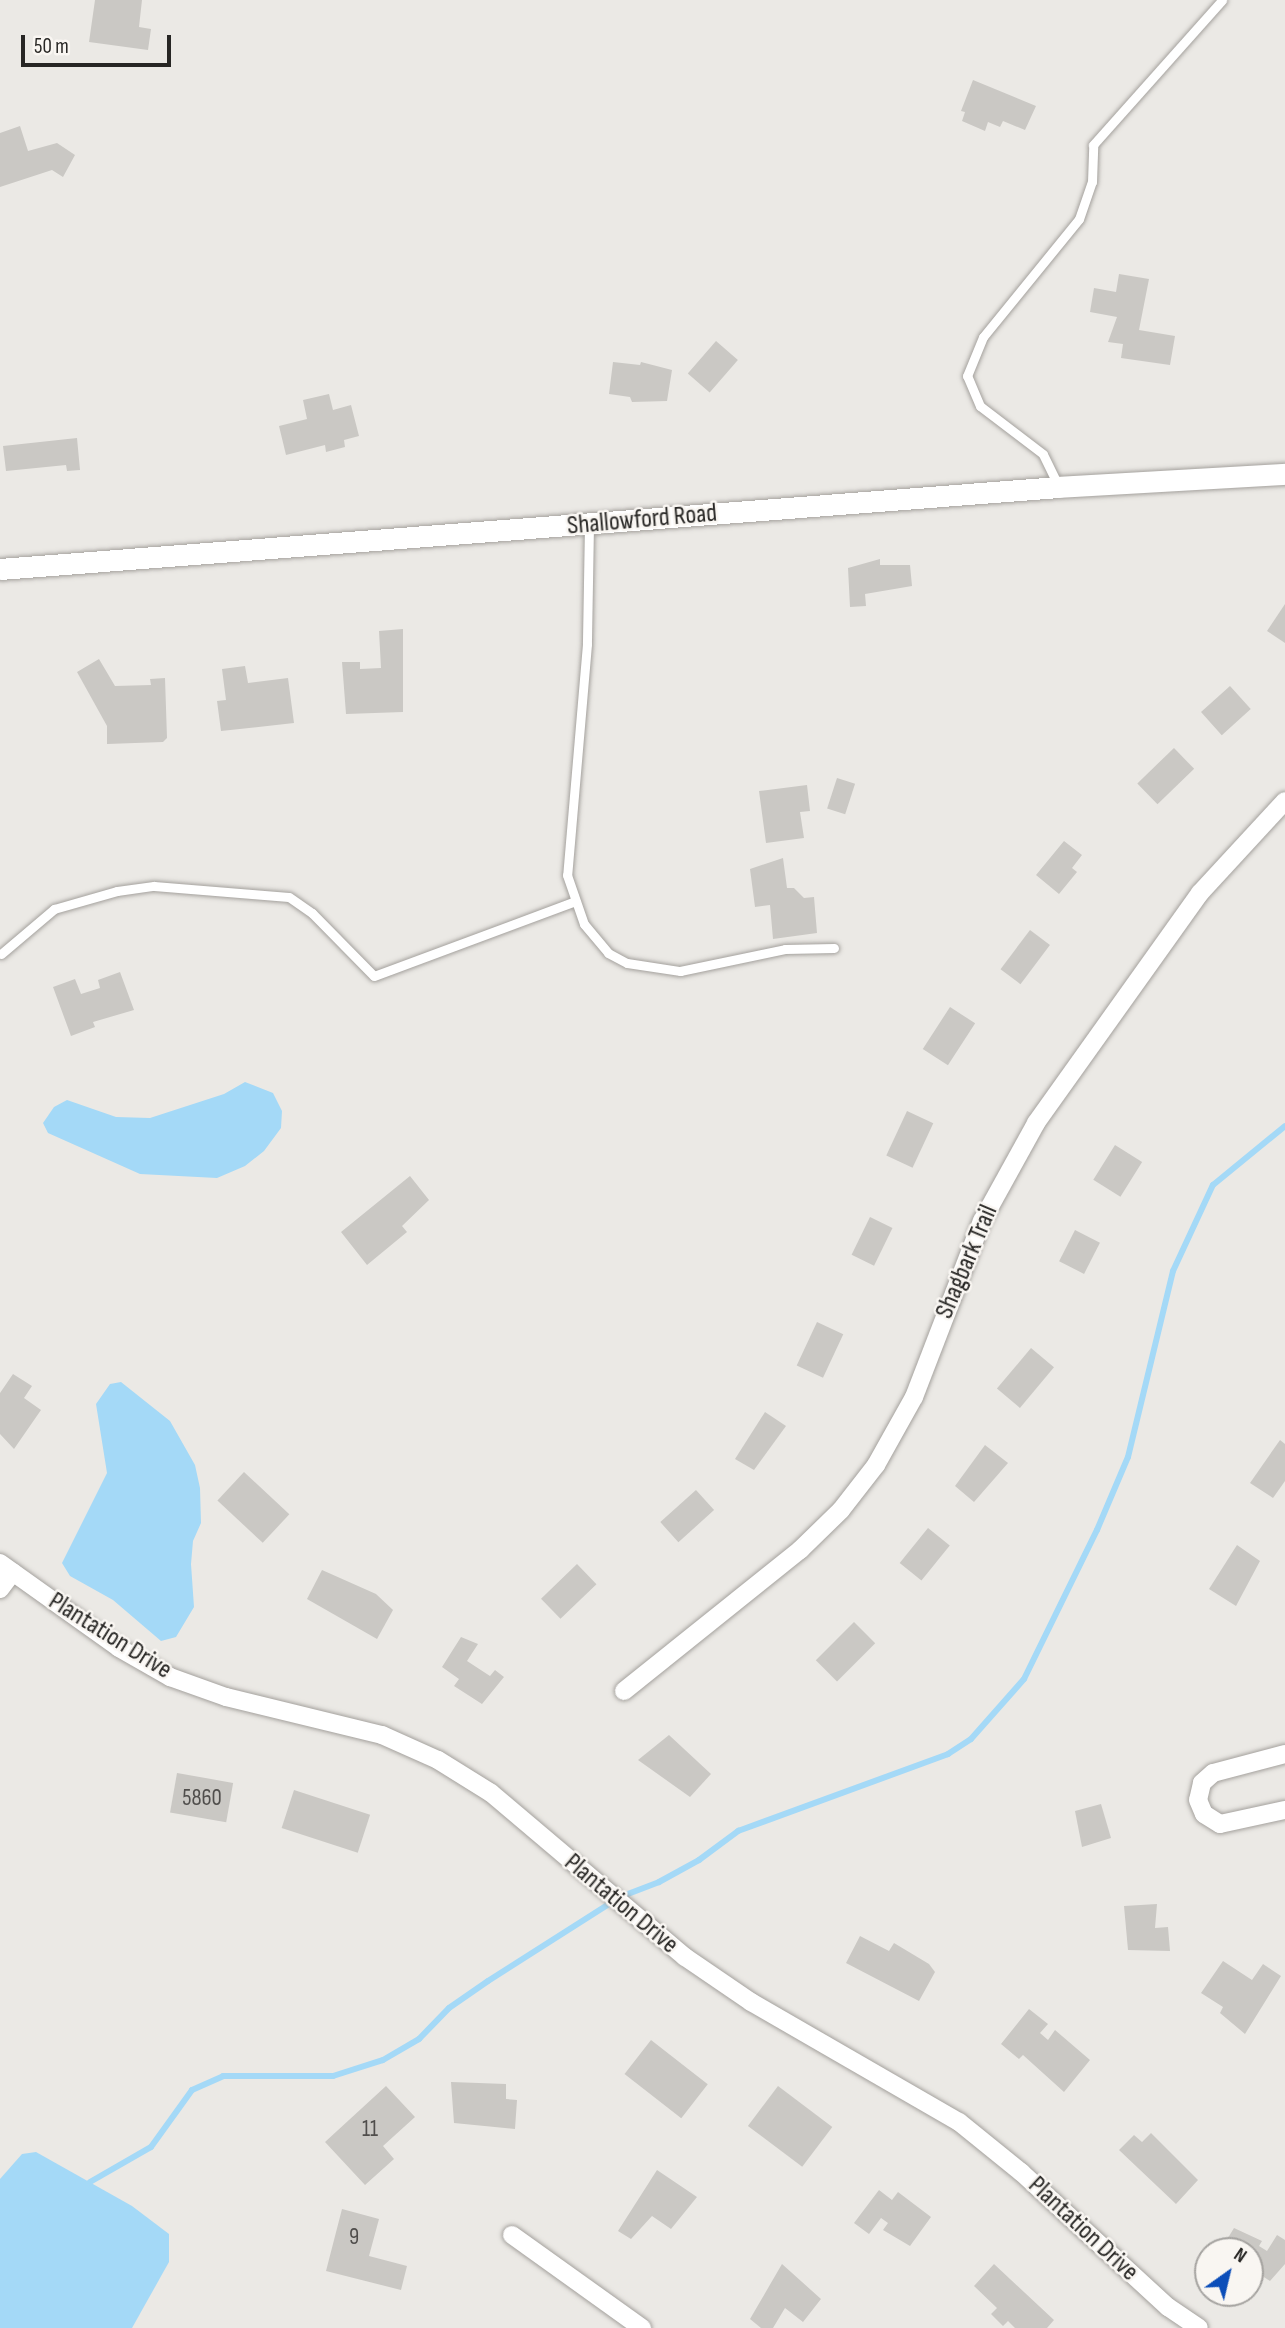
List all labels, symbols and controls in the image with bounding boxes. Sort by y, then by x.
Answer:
scale bar [24,21,175,65]
text: 50 m [34,34,69,59]
street label: Shallowford Road [566,498,718,542]
street label: Shagbark Trail [929,1201,1005,1323]
street label: Plantation Drive [43,1586,177,1686]
house number: 5860 [182,1784,222,1812]
street label: Plantation Drive [558,1847,684,1961]
house number: 11 [362,2115,378,2143]
street label: Plantation Drive [1021,2170,1145,2288]
house number: 9 [349,2223,359,2251]
north arrow [1194,2237,1264,2307]
text: N [1229,2243,1251,2268]

